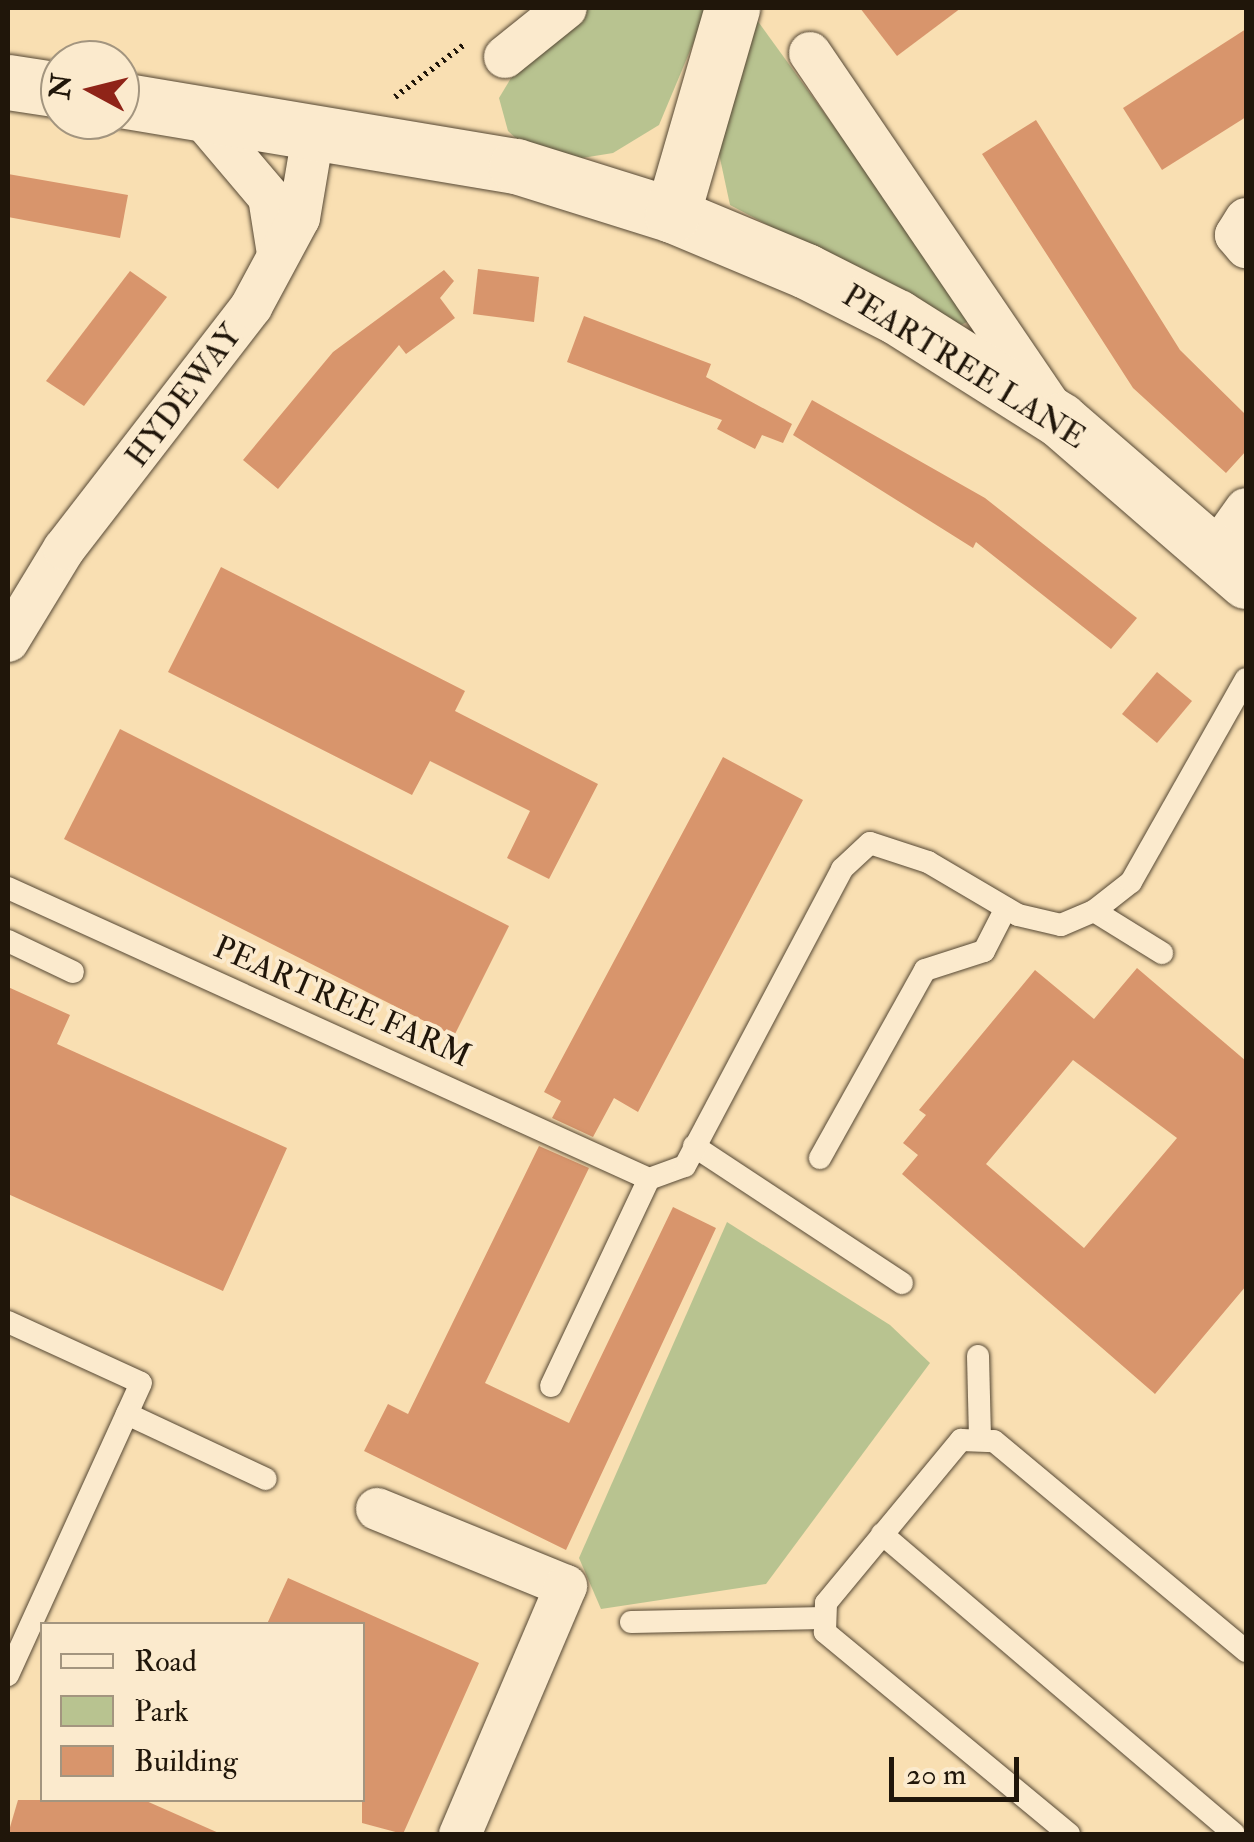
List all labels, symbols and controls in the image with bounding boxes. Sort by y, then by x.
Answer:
north arrow [40,40,140,140]
text: N [43,72,81,101]
street label: PEARTREE LANE [835,277,1093,457]
street label: HYDEWAY [118,317,250,475]
street label: PEARTREE FARM [208,928,476,1076]
legend [40,1622,365,1802]
text: Road [134,1643,197,1680]
text: Park [134,1693,189,1730]
scale bar [894,1737,1024,1799]
text: Building [134,1743,238,1780]
text: 20 m [906,1756,966,1793]

